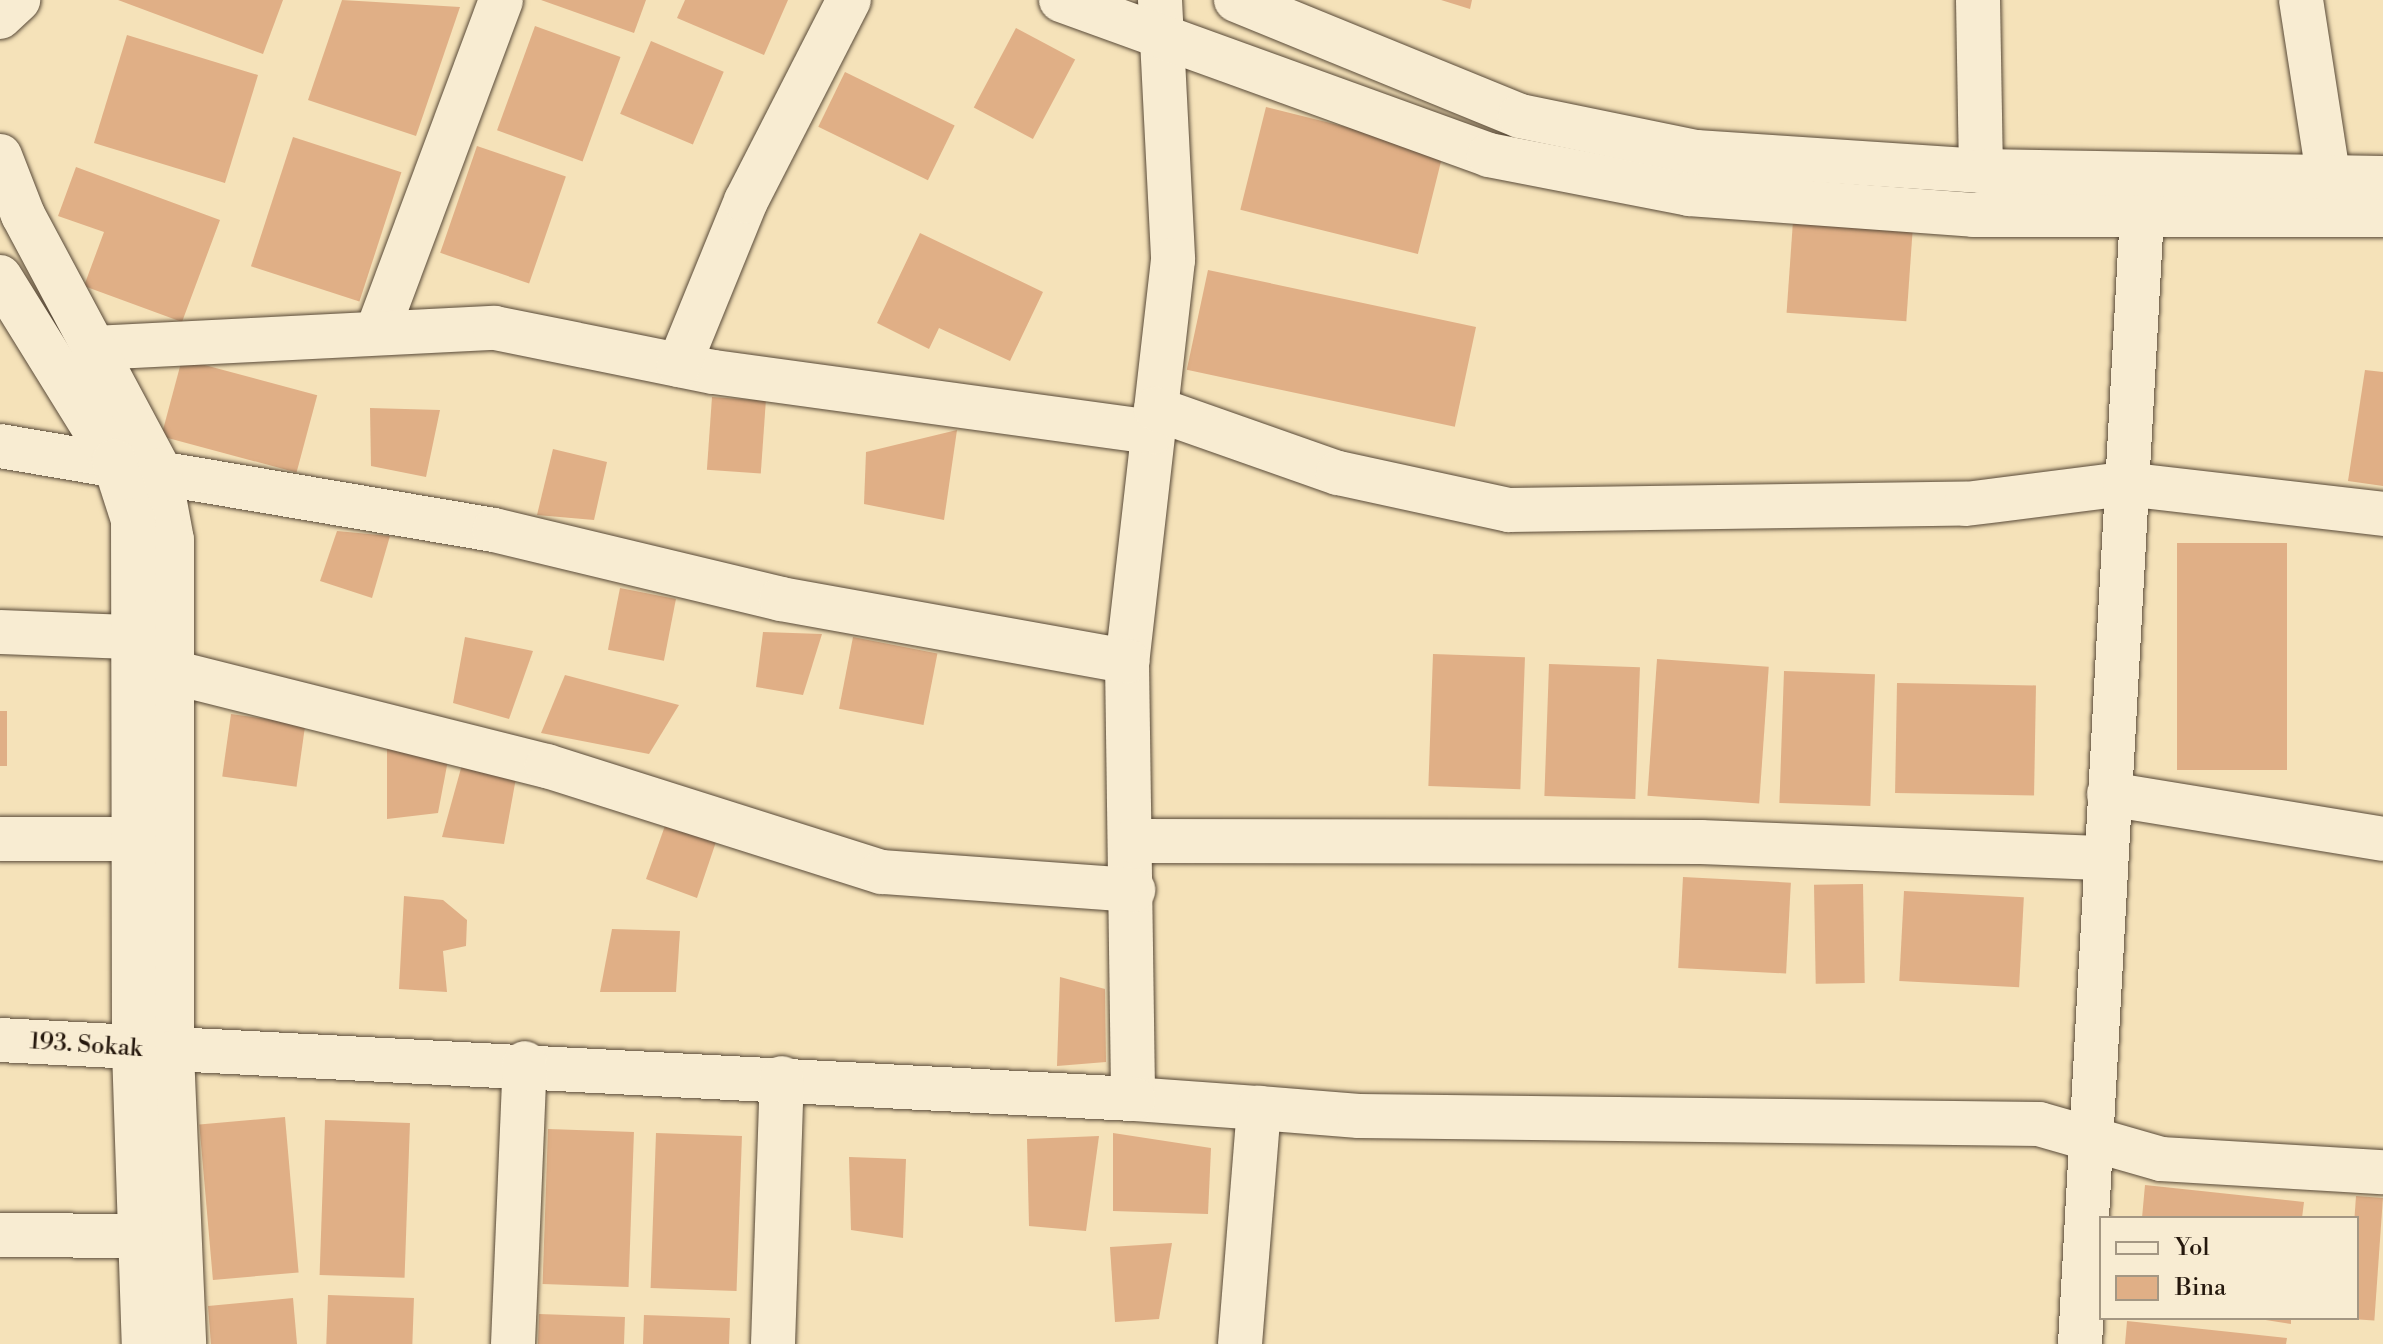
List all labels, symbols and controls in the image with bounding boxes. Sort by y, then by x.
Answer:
street label: 193. Sokak [29,1028,143,1064]
legend [2099,1216,2359,1320]
text: Yol [2175,1233,2210,1263]
text: Bina [2175,1273,2226,1303]

